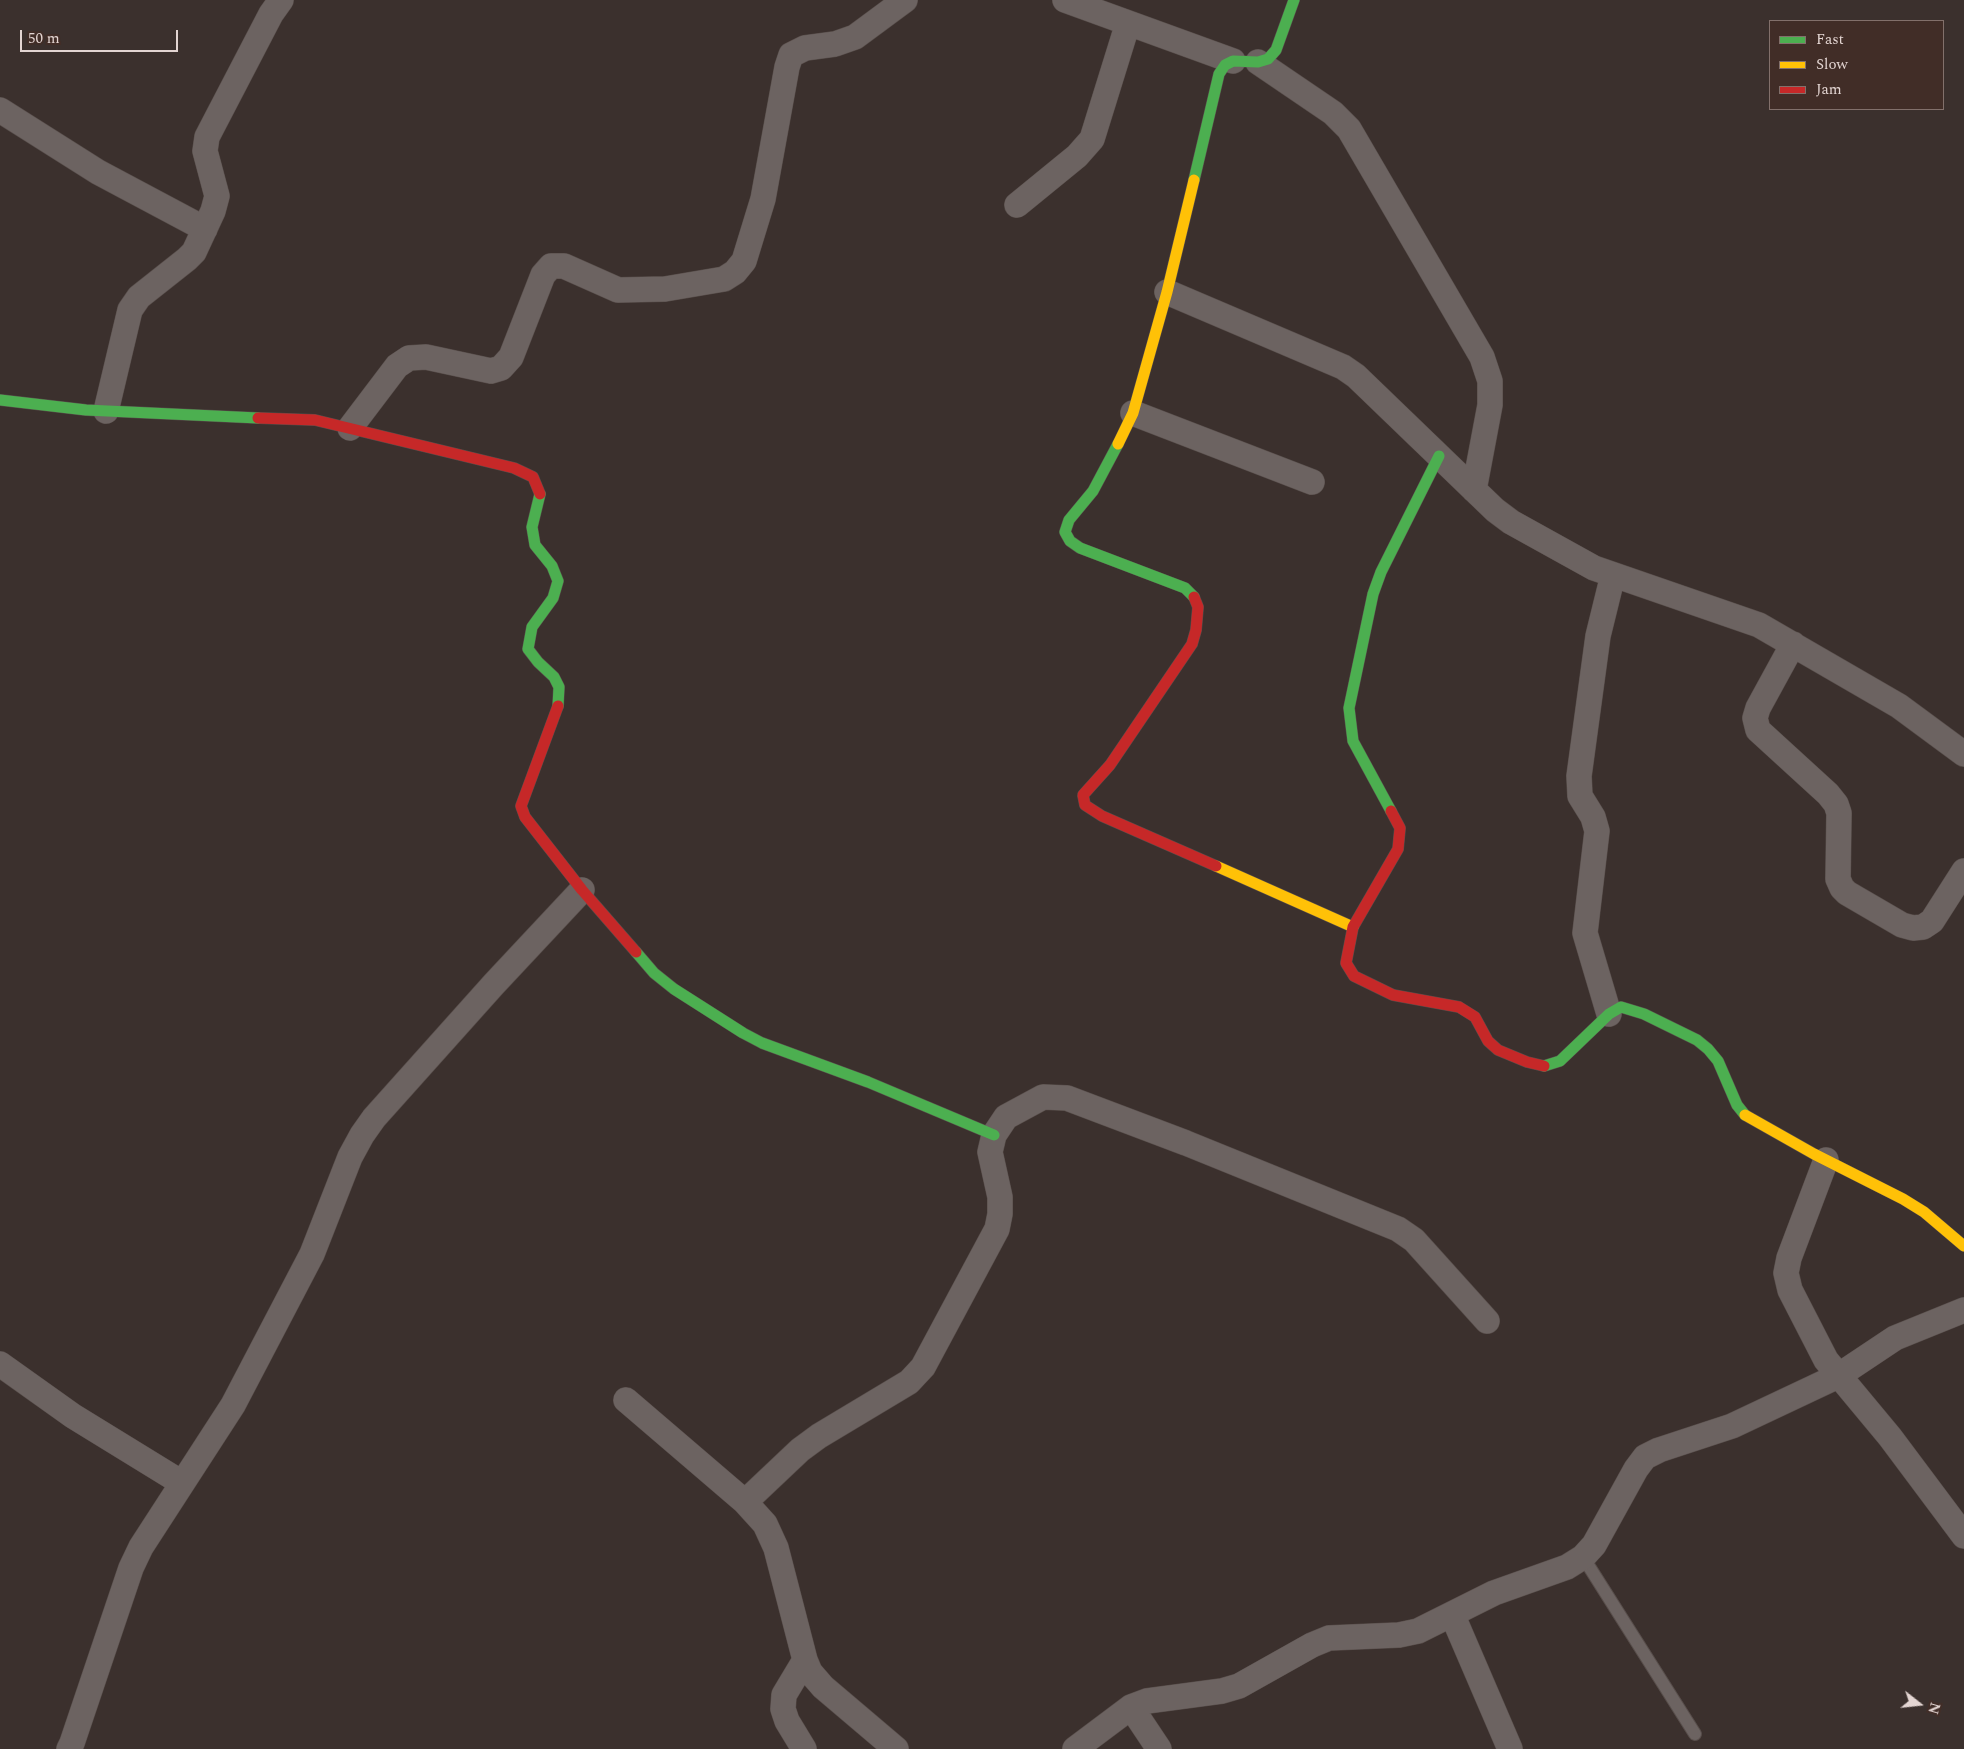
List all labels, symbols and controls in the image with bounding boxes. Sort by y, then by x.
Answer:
scale bar [22,20,180,52]
legend [1769,20,1944,110]
text: 50 m [28,27,60,50]
text: Fast [1816,28,1844,51]
text: Slow [1816,53,1848,76]
text: Jam [1816,78,1842,101]
north arrow [1894,1679,1944,1729]
text: N [1922,1700,1946,1717]

